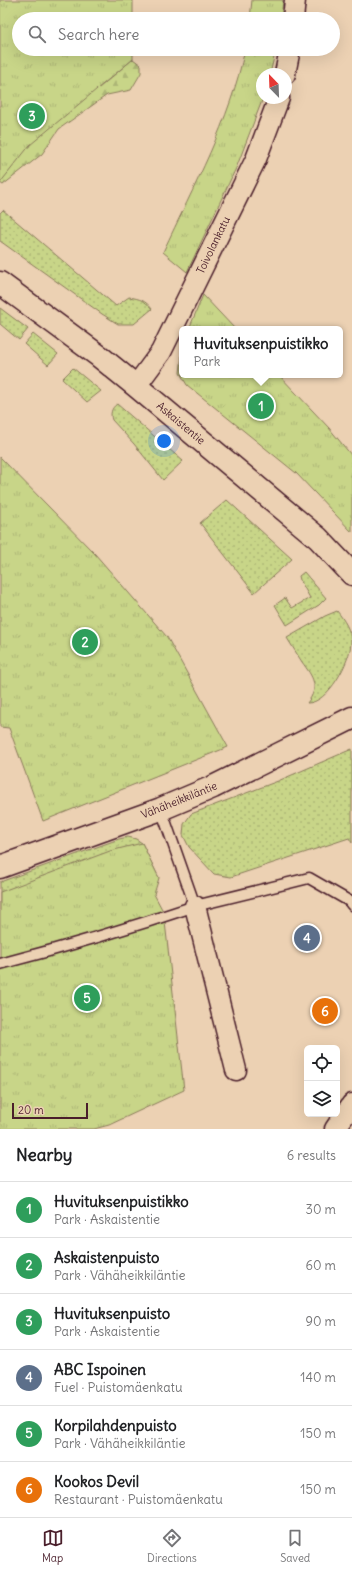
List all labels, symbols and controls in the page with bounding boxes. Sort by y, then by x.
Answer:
search box [12,12,340,56]
icon: search [26,23,48,45]
text: Search here [58,25,139,44]
north arrow [256,68,292,104]
pin: 3 [19,101,45,131]
street label: Toivolankatu [193,213,233,276]
popup [179,326,343,378]
text: Huvituksenpuistikko [194,334,328,353]
text: Park [194,353,220,370]
pin: 1 [248,391,274,421]
street label: Askaistentie [154,399,208,447]
your location [154,431,174,451]
pin: 2 [72,627,98,657]
street label: Vähäheikkiläntie [139,778,219,822]
pin: 4 [294,923,320,953]
pin: 5 [74,983,100,1013]
pin: 6 [312,996,338,1026]
map controls [304,1045,340,1117]
button: locate [304,1045,340,1081]
button: layers [304,1081,340,1117]
scale bar [12,1101,88,1120]
text: 20 m [18,1103,44,1117]
text: Nearby [16,1144,72,1166]
text: 6 results [287,1147,336,1164]
text: Huvituksenpuistikko [54,1192,189,1211]
text: 1 [26,1201,32,1218]
text: 30 m [306,1201,336,1218]
text: Park · Askaistentie [54,1211,160,1228]
text: Askaistenpuisto [54,1248,159,1267]
text: 2 [25,1257,33,1274]
text: 60 m [305,1257,336,1274]
text: Park · Vähäheikkiläntie [54,1267,186,1284]
text: Huvituksenpuisto [54,1304,170,1323]
text: 3 [25,1313,33,1330]
text: 90 m [305,1313,336,1330]
text: Park · Askaistentie [54,1323,160,1340]
text: ABC Ispoinen [54,1360,146,1379]
text: 4 [25,1369,33,1386]
text: 140 m [300,1369,336,1386]
text: Fuel · Puistomäenkatu [54,1379,183,1396]
text: Korpilahdenpuisto [54,1416,177,1435]
text: 5 [25,1425,33,1442]
text: 150 m [300,1425,336,1442]
text: Park · Vähäheikkiläntie [54,1435,186,1452]
text: Kookos Devil [54,1472,139,1491]
text: 6 [25,1481,33,1498]
text: 150 m [300,1481,336,1498]
text: Restaurant · Puistomäenkatu [54,1491,223,1508]
tab: Map [42,1527,64,1565]
tab: Directions [147,1527,197,1565]
tab: Saved [280,1527,310,1565]

